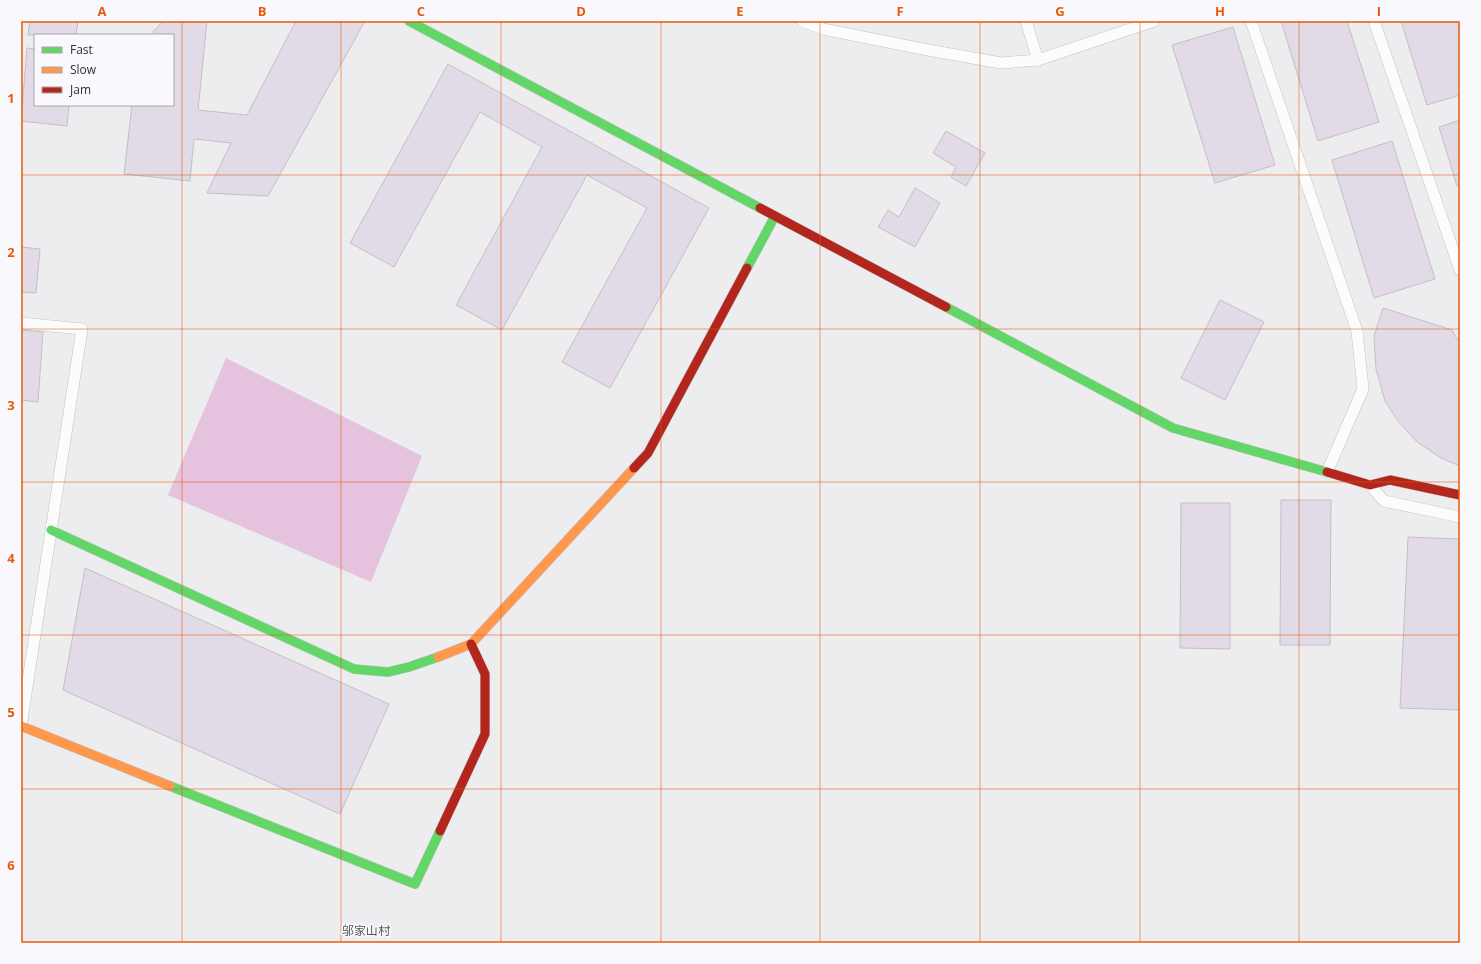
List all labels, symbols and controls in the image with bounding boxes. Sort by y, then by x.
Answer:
text: A [98,2,107,20]
text: B [258,2,267,20]
text: C [417,2,425,20]
text: D [576,2,586,20]
text: E [736,2,744,20]
text: F [896,2,904,20]
text: G [1055,2,1065,20]
text: H [1215,2,1225,20]
text: I [1377,2,1381,20]
legend [34,34,174,106]
text: Fast [70,41,93,58]
text: Slow [70,61,97,78]
text: Jam [69,81,91,98]
text: 1 [7,89,15,107]
text: 2 [7,243,15,261]
text: 3 [7,396,15,414]
text: 4 [7,549,15,567]
text: 5 [7,703,15,721]
text: 6 [7,856,15,874]
district label: 邬家山村 [342,922,391,939]

